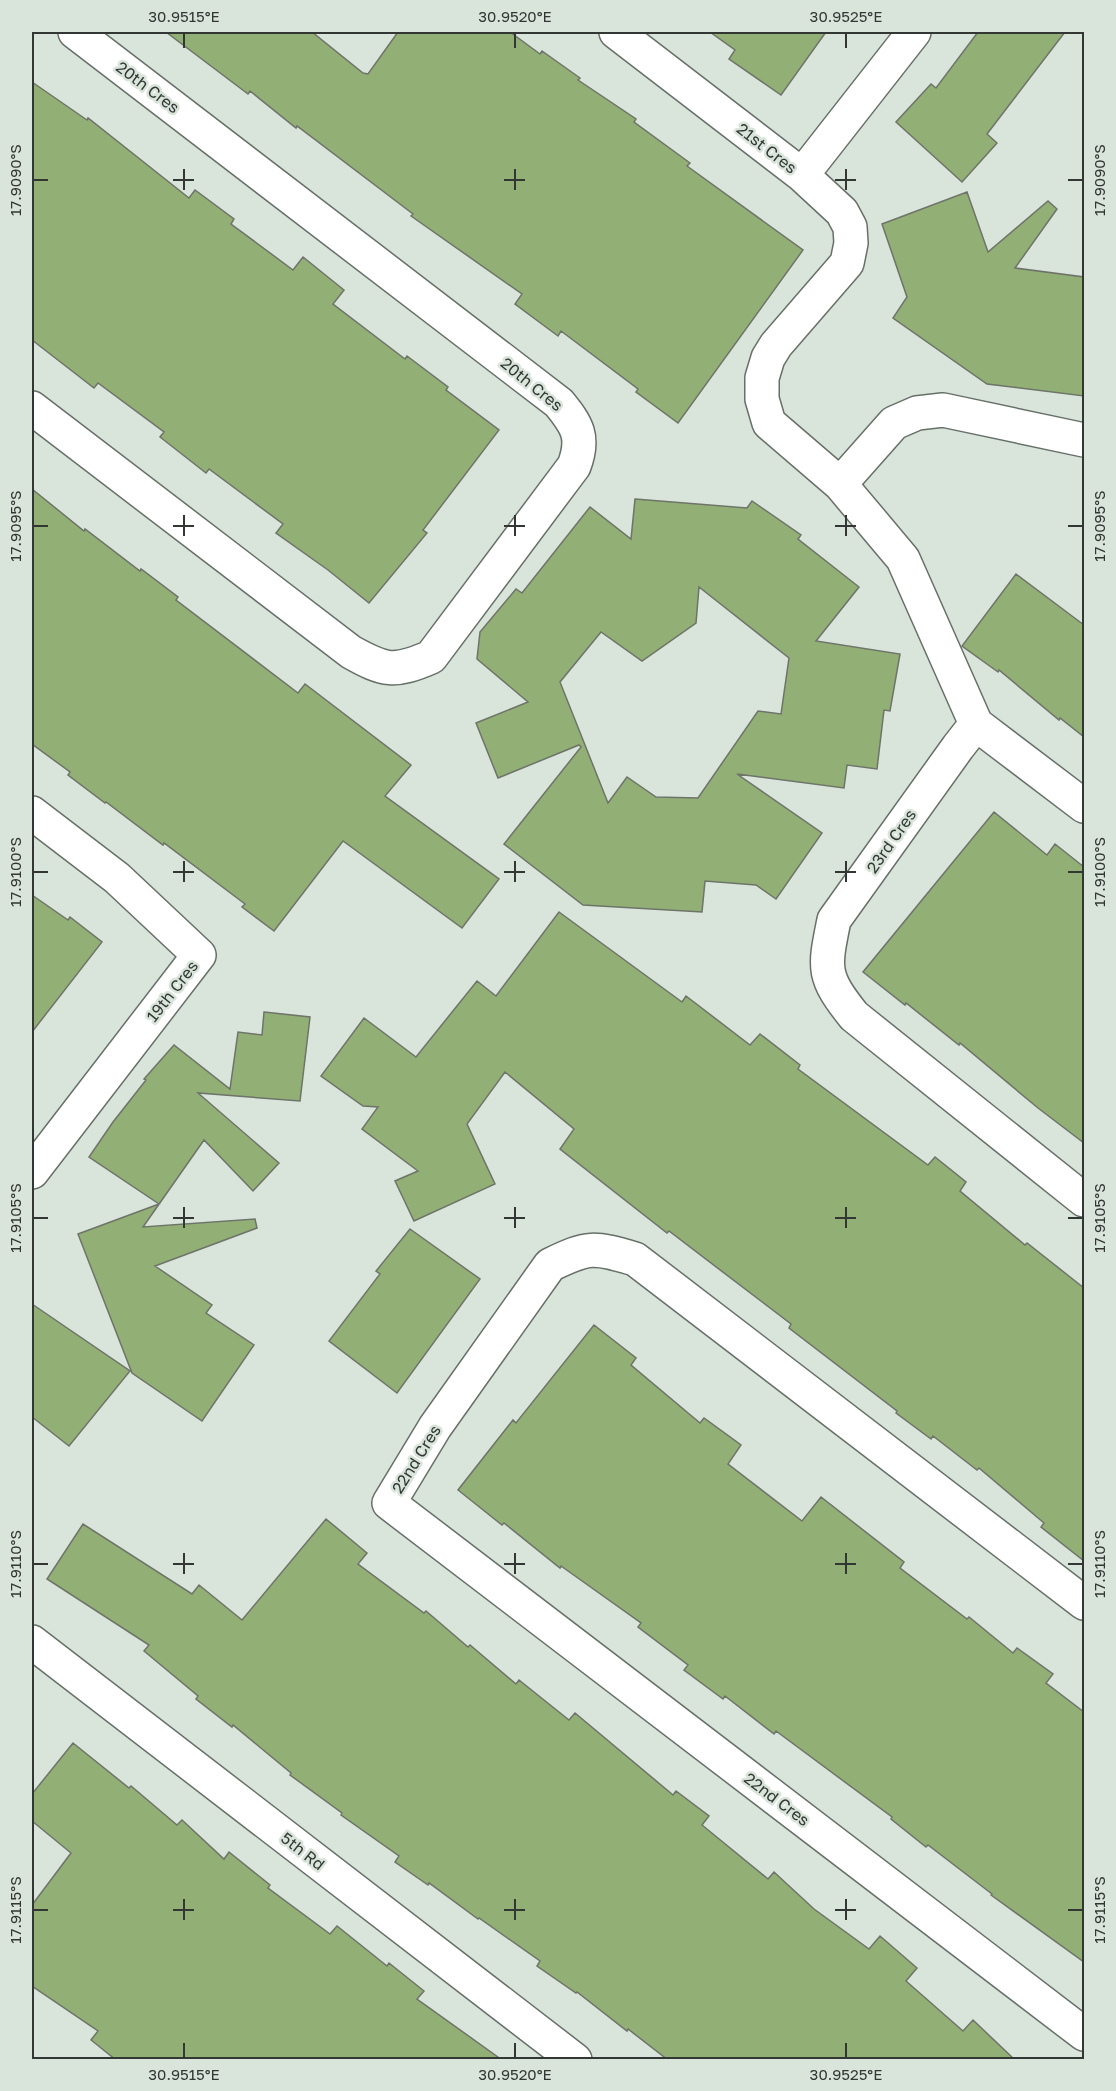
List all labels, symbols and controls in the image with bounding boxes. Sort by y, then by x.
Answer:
text: 30.9515°E [148,7,220,25]
text: 30.9520°E [478,7,552,25]
text: 30.9525°E [810,7,882,25]
street label: 20th Cres [112,57,184,117]
street label: 21st Cres [733,118,801,178]
text: 17.9090°S [6,144,24,216]
text: 17.9090°S [1090,144,1108,216]
street label: 20th Cres [497,353,567,415]
text: 17.9095°S [6,490,24,562]
text: 17.9095°S [1090,490,1108,562]
street label: 23rd Cres [862,805,920,877]
text: 17.9100°S [6,837,24,907]
text: 17.9100°S [1090,837,1108,907]
street label: 19th Cres [142,956,202,1026]
text: 17.9105°S [6,1183,24,1253]
text: 17.9105°S [1090,1183,1108,1253]
street label: 22nd Cres [387,1421,445,1497]
text: 17.9110°S [6,1530,24,1598]
text: 17.9110°S [1090,1530,1108,1598]
street label: 22nd Cres [740,1768,814,1830]
street label: 5th Rd [277,1828,329,1874]
text: 17.9115°S [6,1876,24,1944]
text: 17.9115°S [1090,1876,1108,1944]
text: 30.9515°E [148,2065,220,2083]
text: 30.9520°E [478,2065,552,2083]
text: 30.9525°E [810,2065,882,2083]

